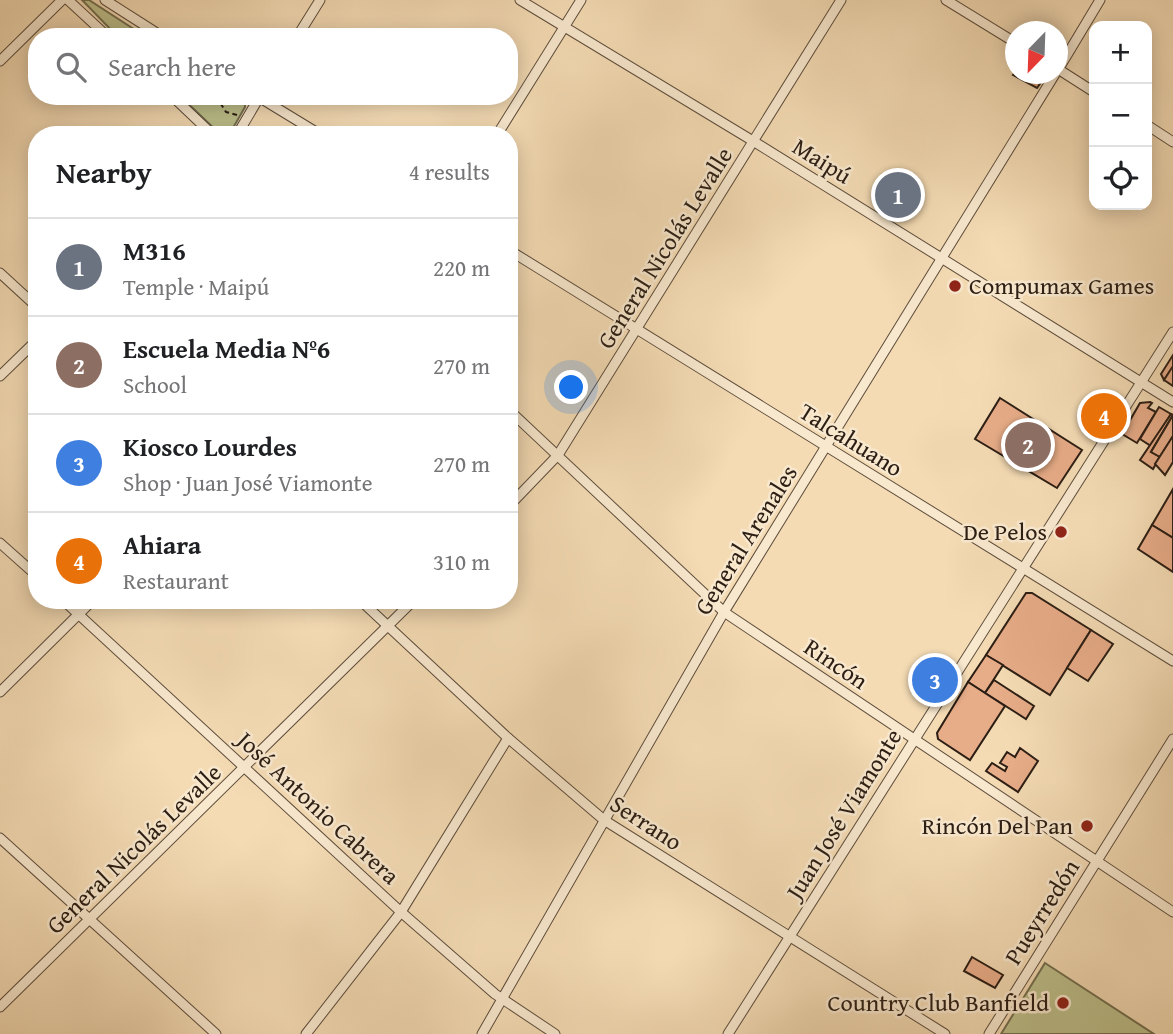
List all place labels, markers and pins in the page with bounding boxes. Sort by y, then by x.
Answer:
pin: 1 [875,169,921,221]
place label: Compumax Games [969,268,1154,303]
marker: Compumax Games [947,278,963,294]
pin: 4 [1081,390,1127,442]
pin: 2 [1005,419,1051,471]
place label: De Pelos [963,514,1047,549]
marker: De Pelos [1053,524,1069,540]
pin: 3 [912,654,958,706]
place label: Rincón Del Pan [922,808,1074,843]
marker: Rincón Del Pan [1079,818,1095,834]
place label: Country Club Banfield [828,985,1049,1020]
marker: Country Club Banfield [1055,995,1071,1011]

